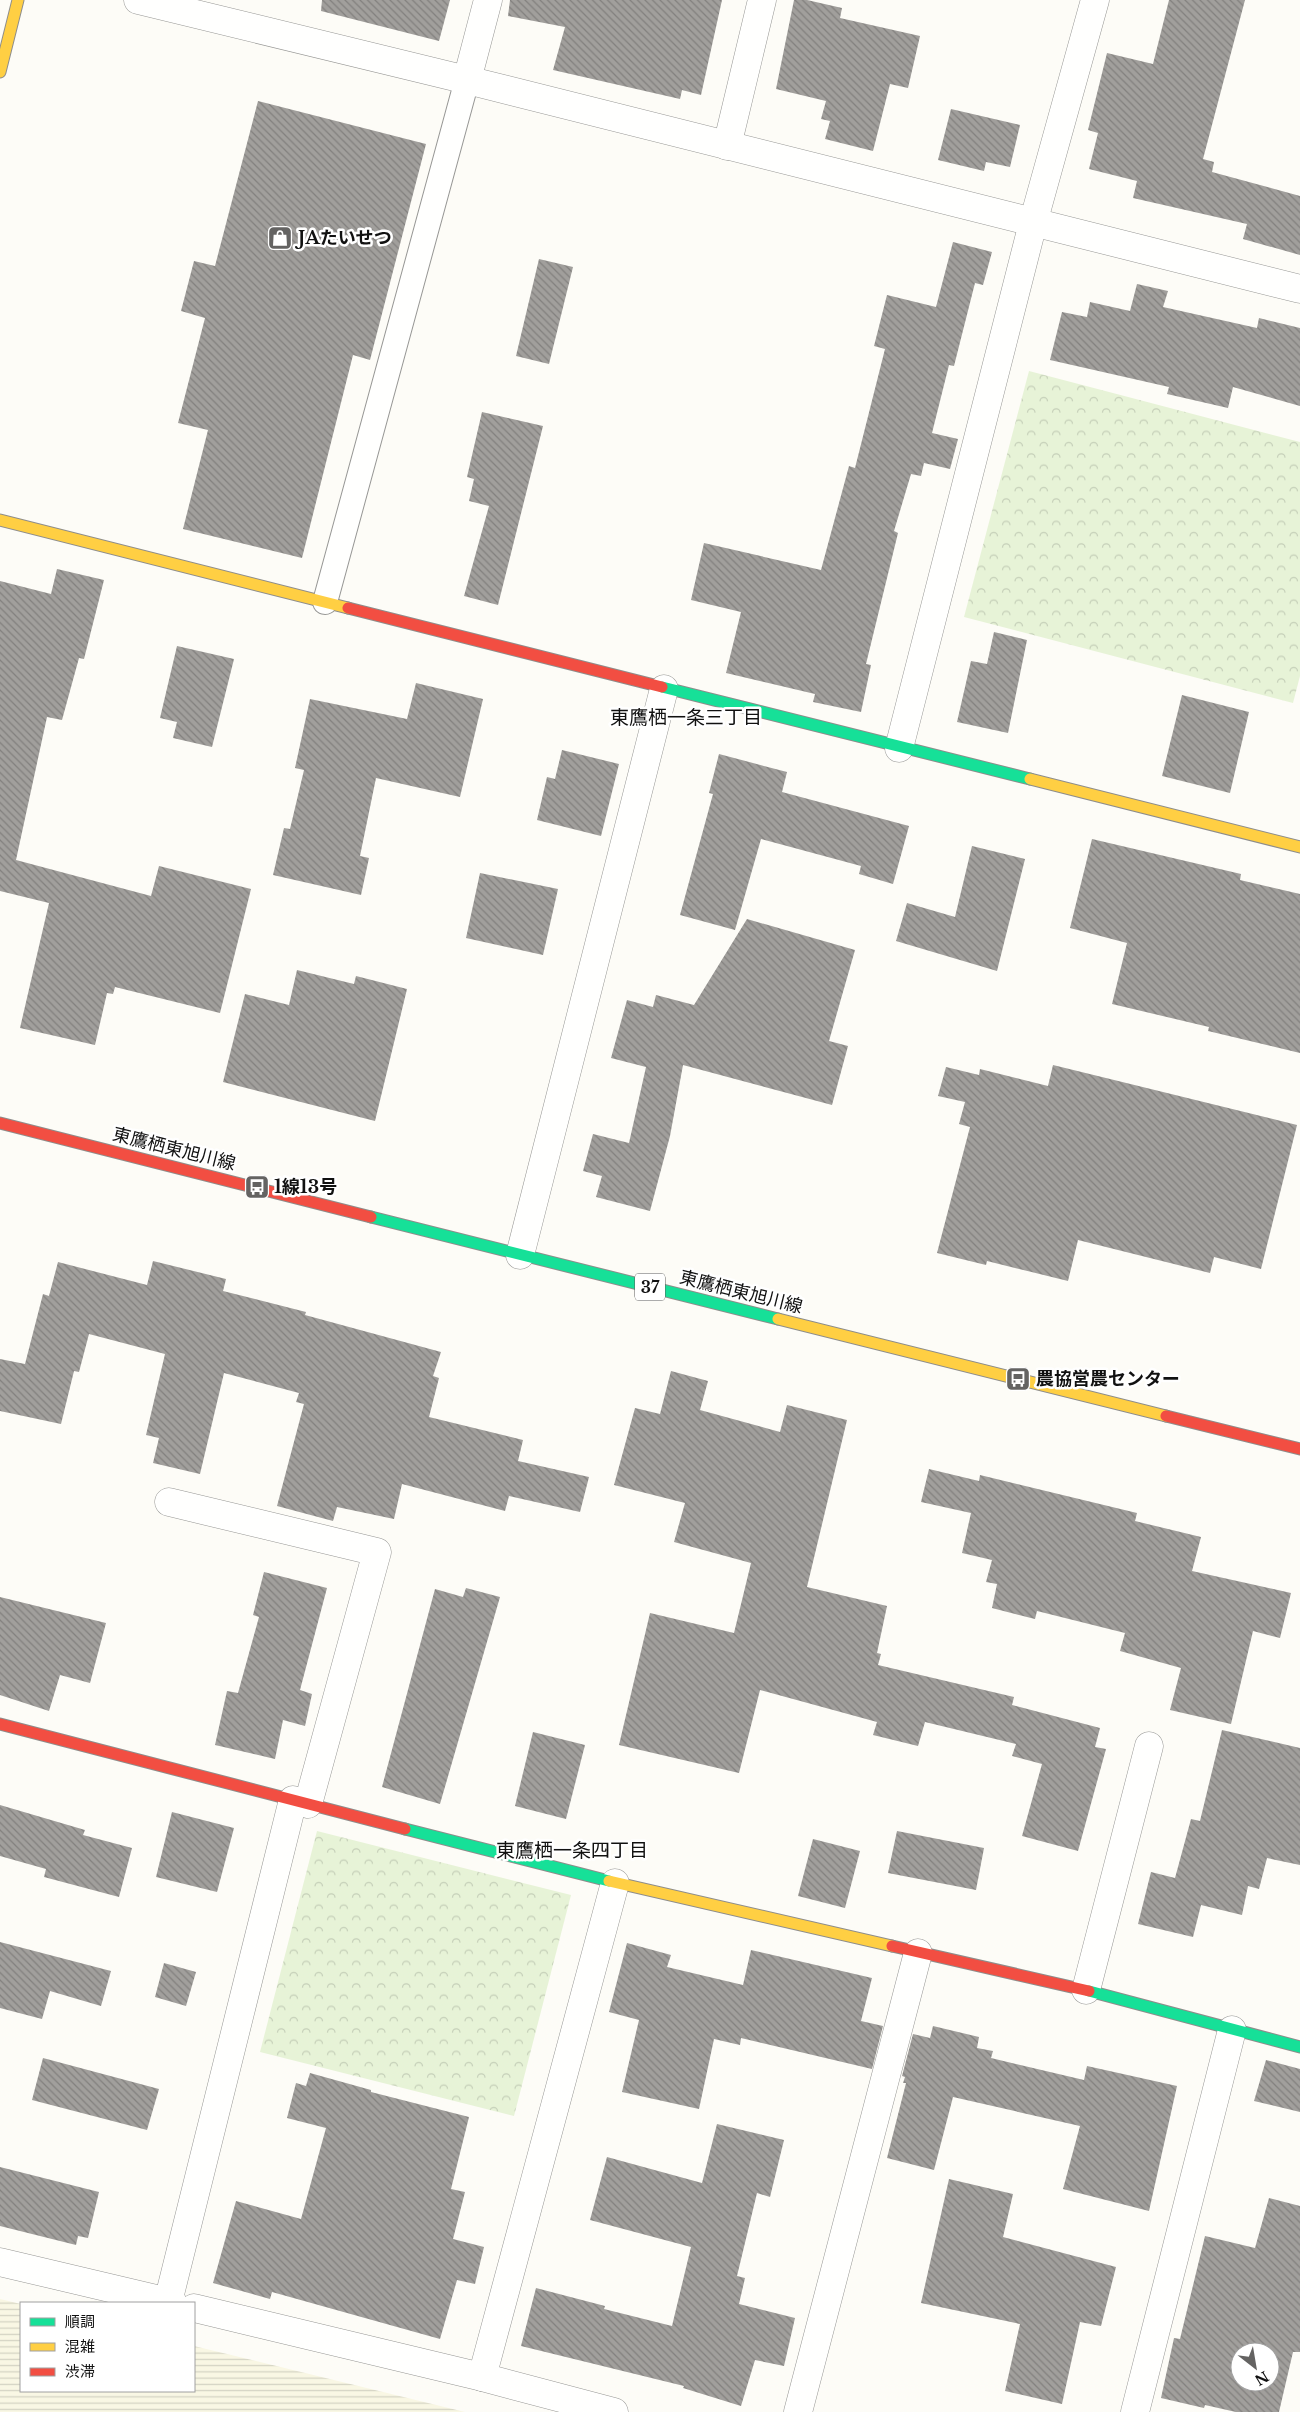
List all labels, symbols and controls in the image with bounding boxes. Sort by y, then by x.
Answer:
shop icon: JAたいせつ [267,225,293,251]
place label: JAたいせつ [294,227,392,249]
district label: 東鷹栖一条三丁目 [610,706,762,729]
street label: 東鷹栖東旭川線 [110,1123,238,1175]
bus stop icon: 1線13号 [244,1174,270,1200]
place label: 1線13号 [274,1176,337,1198]
street label: 東鷹栖東旭川線 [677,1266,805,1318]
road number: 37 [635,1274,665,1300]
bus stop icon: 農協営農センター [1005,1366,1031,1392]
place label: 農協営農センター [1036,1368,1180,1390]
district label: 東鷹栖一条四丁目 [496,1839,648,1862]
legend [20,2302,195,2392]
text: 順調 [65,2312,95,2331]
text: 混雑 [65,2337,95,2356]
north arrow [1230,2342,1280,2392]
text: 渋滞 [65,2362,95,2381]
text: N [1251,2367,1272,2389]

